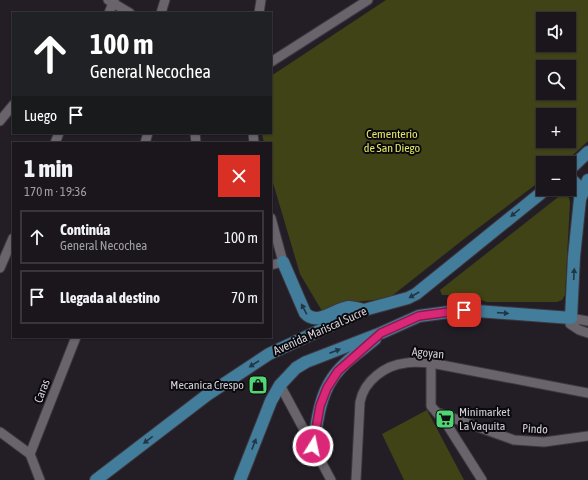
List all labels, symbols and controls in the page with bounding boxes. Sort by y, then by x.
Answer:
map controls [536,12,576,196]
button: sound [536,12,576,52]
icon: ahead [24,28,76,80]
text: 100 m [90,28,153,60]
button: search [536,60,576,100]
text: General Necochea [90,61,211,82]
icon: arrive [65,104,87,126]
text: Luego [24,107,57,124]
button: + [536,108,576,148]
park label: Cementerio de San Diego [364,127,421,155]
text: 1 min [24,155,73,182]
button: close [218,155,260,197]
button: − [536,156,576,196]
text: 170 m · 19:36 [24,184,87,199]
one-way arrow [510,209,521,218]
text: Continúa [60,221,110,238]
icon: ahead [26,226,48,248]
text: 100 m [224,229,258,246]
text: General Necochea [60,238,147,253]
one-way arrow [570,268,577,280]
icon: arrive [26,286,48,308]
text: Llegada al destino [60,289,160,306]
text: 70 m [231,289,258,306]
one-way arrow [408,291,420,298]
pin [447,293,481,327]
icon: arrive [453,299,475,321]
one-way arrow [301,303,307,315]
street label: Avenida Mariscal Sucre [271,304,369,358]
one-way arrow [497,310,509,317]
street label: Agoyan [411,345,445,361]
one-way arrow [329,347,341,353]
one-way arrow [248,360,259,368]
shop icon: Mecanica Crespo [247,374,269,396]
street label: Caras [31,377,53,405]
place label: Mecanica Crespo [170,378,244,392]
place label: Minimarket La Vaquita [459,405,511,433]
supermarket icon: Minimarket La Vaquita [434,408,456,430]
street label: Pindo [522,421,548,437]
position arrow [292,425,334,467]
one-way arrow [143,435,153,443]
one-way arrow [252,437,258,449]

